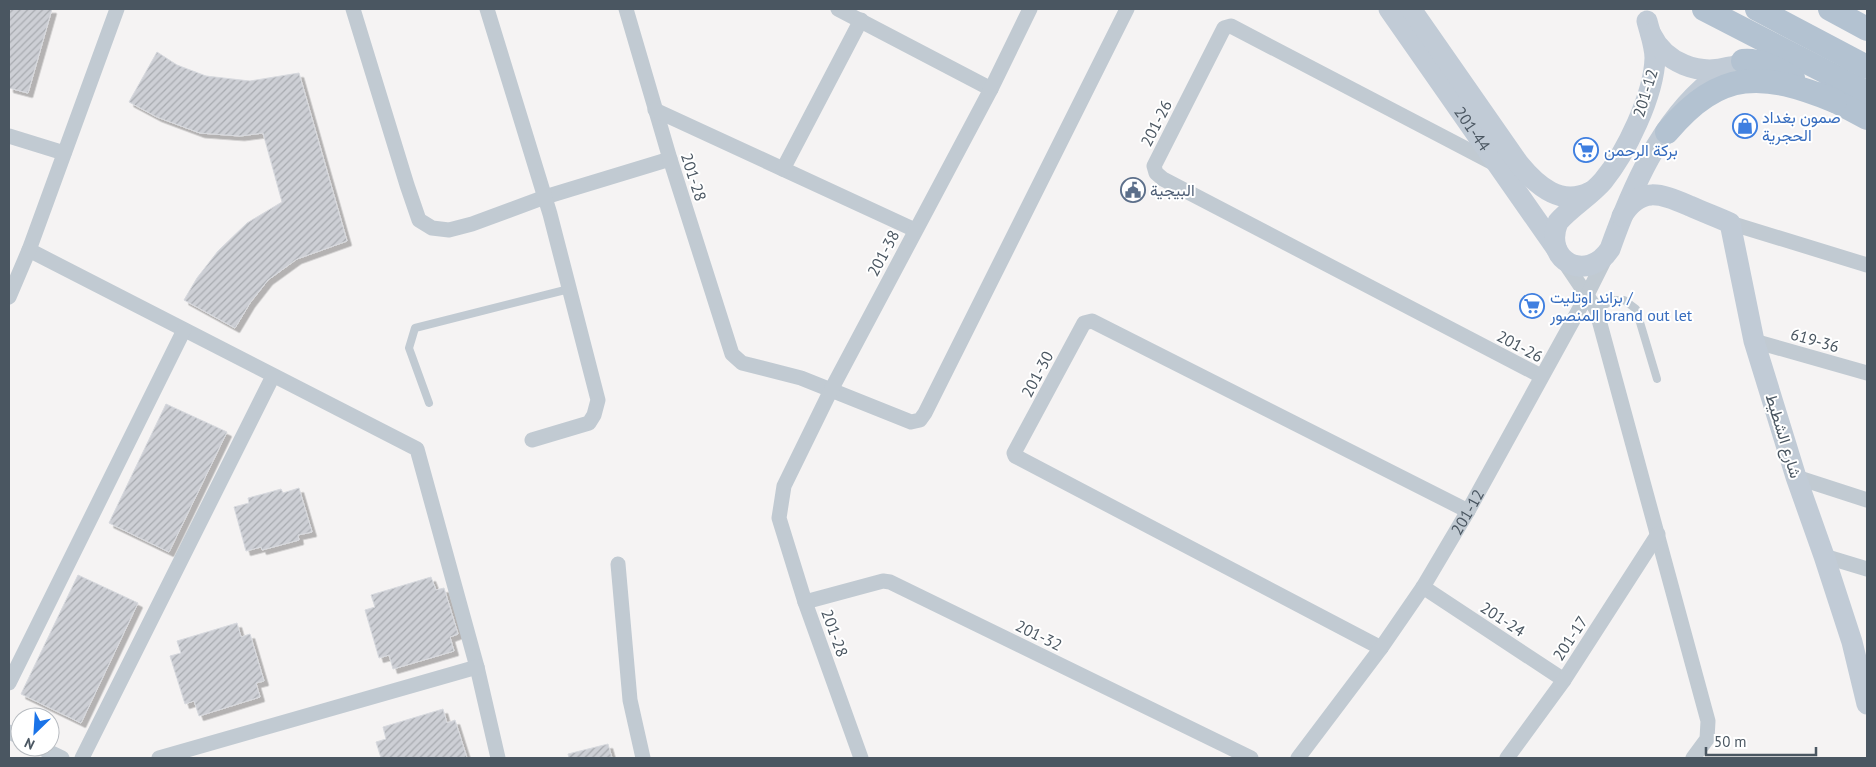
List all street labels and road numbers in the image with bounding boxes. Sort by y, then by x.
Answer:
street label: 201-12 [1628,66,1662,120]
street label: 201-26 [1136,96,1176,150]
street label: 201-44 [1450,103,1495,155]
street label: 201-28 [677,150,711,204]
street label: 201-38 [863,227,903,279]
street label: 619-36 [1789,324,1841,356]
street label: 201-26 [1494,326,1546,366]
street label: 201-30 [1017,347,1058,400]
street label: شارع الشطيط [1760,391,1806,481]
street label: 201-12 [1446,486,1488,538]
street label: 201-24 [1477,597,1529,641]
street label: 201-28 [817,606,853,660]
street label: 201-17 [1548,612,1592,664]
street label: 201-32 [1012,615,1066,655]

